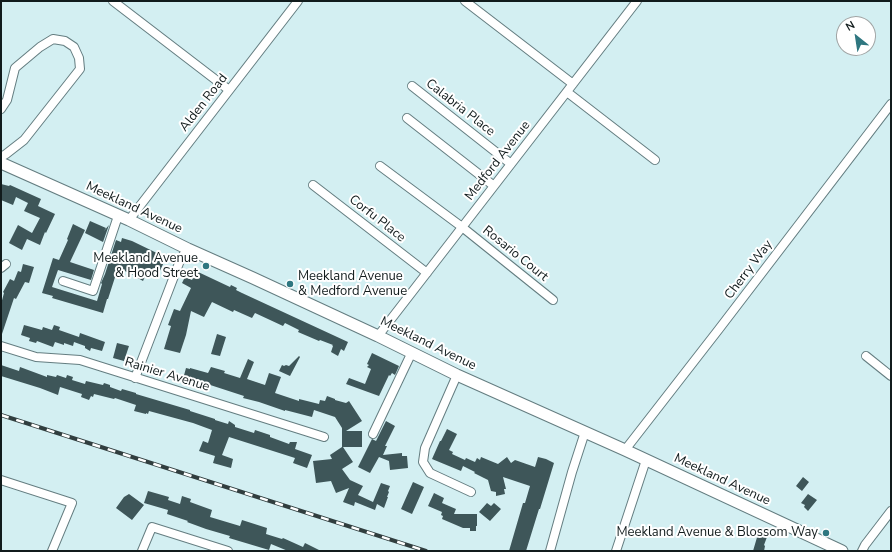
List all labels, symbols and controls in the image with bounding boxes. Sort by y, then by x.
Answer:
north arrow [836,16,876,56]
text: N [843,17,858,35]
street label: Alden Road [177,71,231,135]
street label: Calabria Place [422,76,498,140]
street label: Medford Avenue [462,118,534,204]
street label: Meekland Avenue [83,179,185,237]
street label: Corfu Place [346,192,408,246]
street label: Rosario Court [479,223,551,285]
street label: Cherry Way [722,237,776,303]
place label: Meekland Avenue & Hood Street [93,251,198,282]
marker: Meekland Avenue & Hood Street [201,261,211,271]
place label: Meekland Avenue & Medford Avenue [298,269,407,300]
marker: Meekland Avenue & Medford Avenue [285,279,295,289]
street label: Meekland Avenue [378,314,478,374]
street label: Rainier Avenue [123,355,211,395]
street label: Meekland Avenue [671,451,773,509]
place label: Meekland Avenue & Blossom Way [617,525,818,541]
marker: Meekland Avenue & Blossom Way [821,528,831,538]

